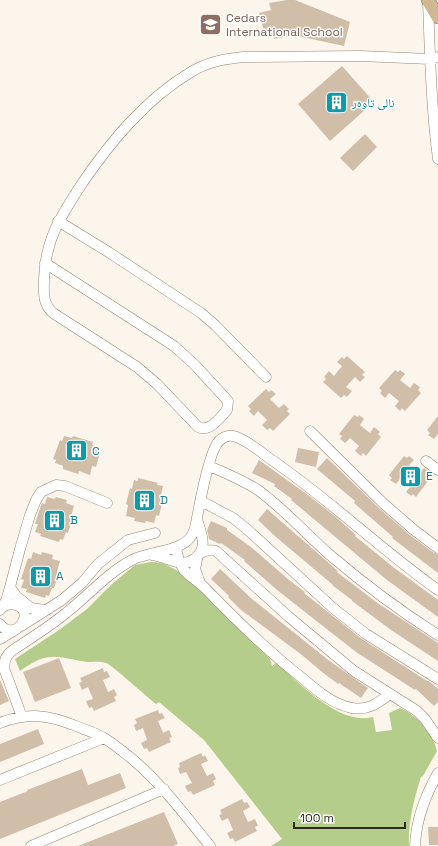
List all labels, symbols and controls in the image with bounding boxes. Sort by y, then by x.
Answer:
place label: Cedars International School [226,10,343,40]
school or university icon: Cedars International School [197,12,223,38]
building icon: نالی تاوەر [323,90,349,116]
place label: نالی تاوەر [351,95,395,111]
building icon: C [64,438,90,464]
place label: C [92,443,100,459]
building icon: E [397,463,423,489]
place label: E [426,468,433,484]
building icon: D [132,487,158,513]
place label: D [160,492,168,508]
building icon: B [41,507,67,533]
place label: B [70,512,78,528]
building icon: A [27,563,53,589]
place label: A [56,568,64,584]
scale bar [294,804,405,830]
text: 100 m [300,810,334,826]

